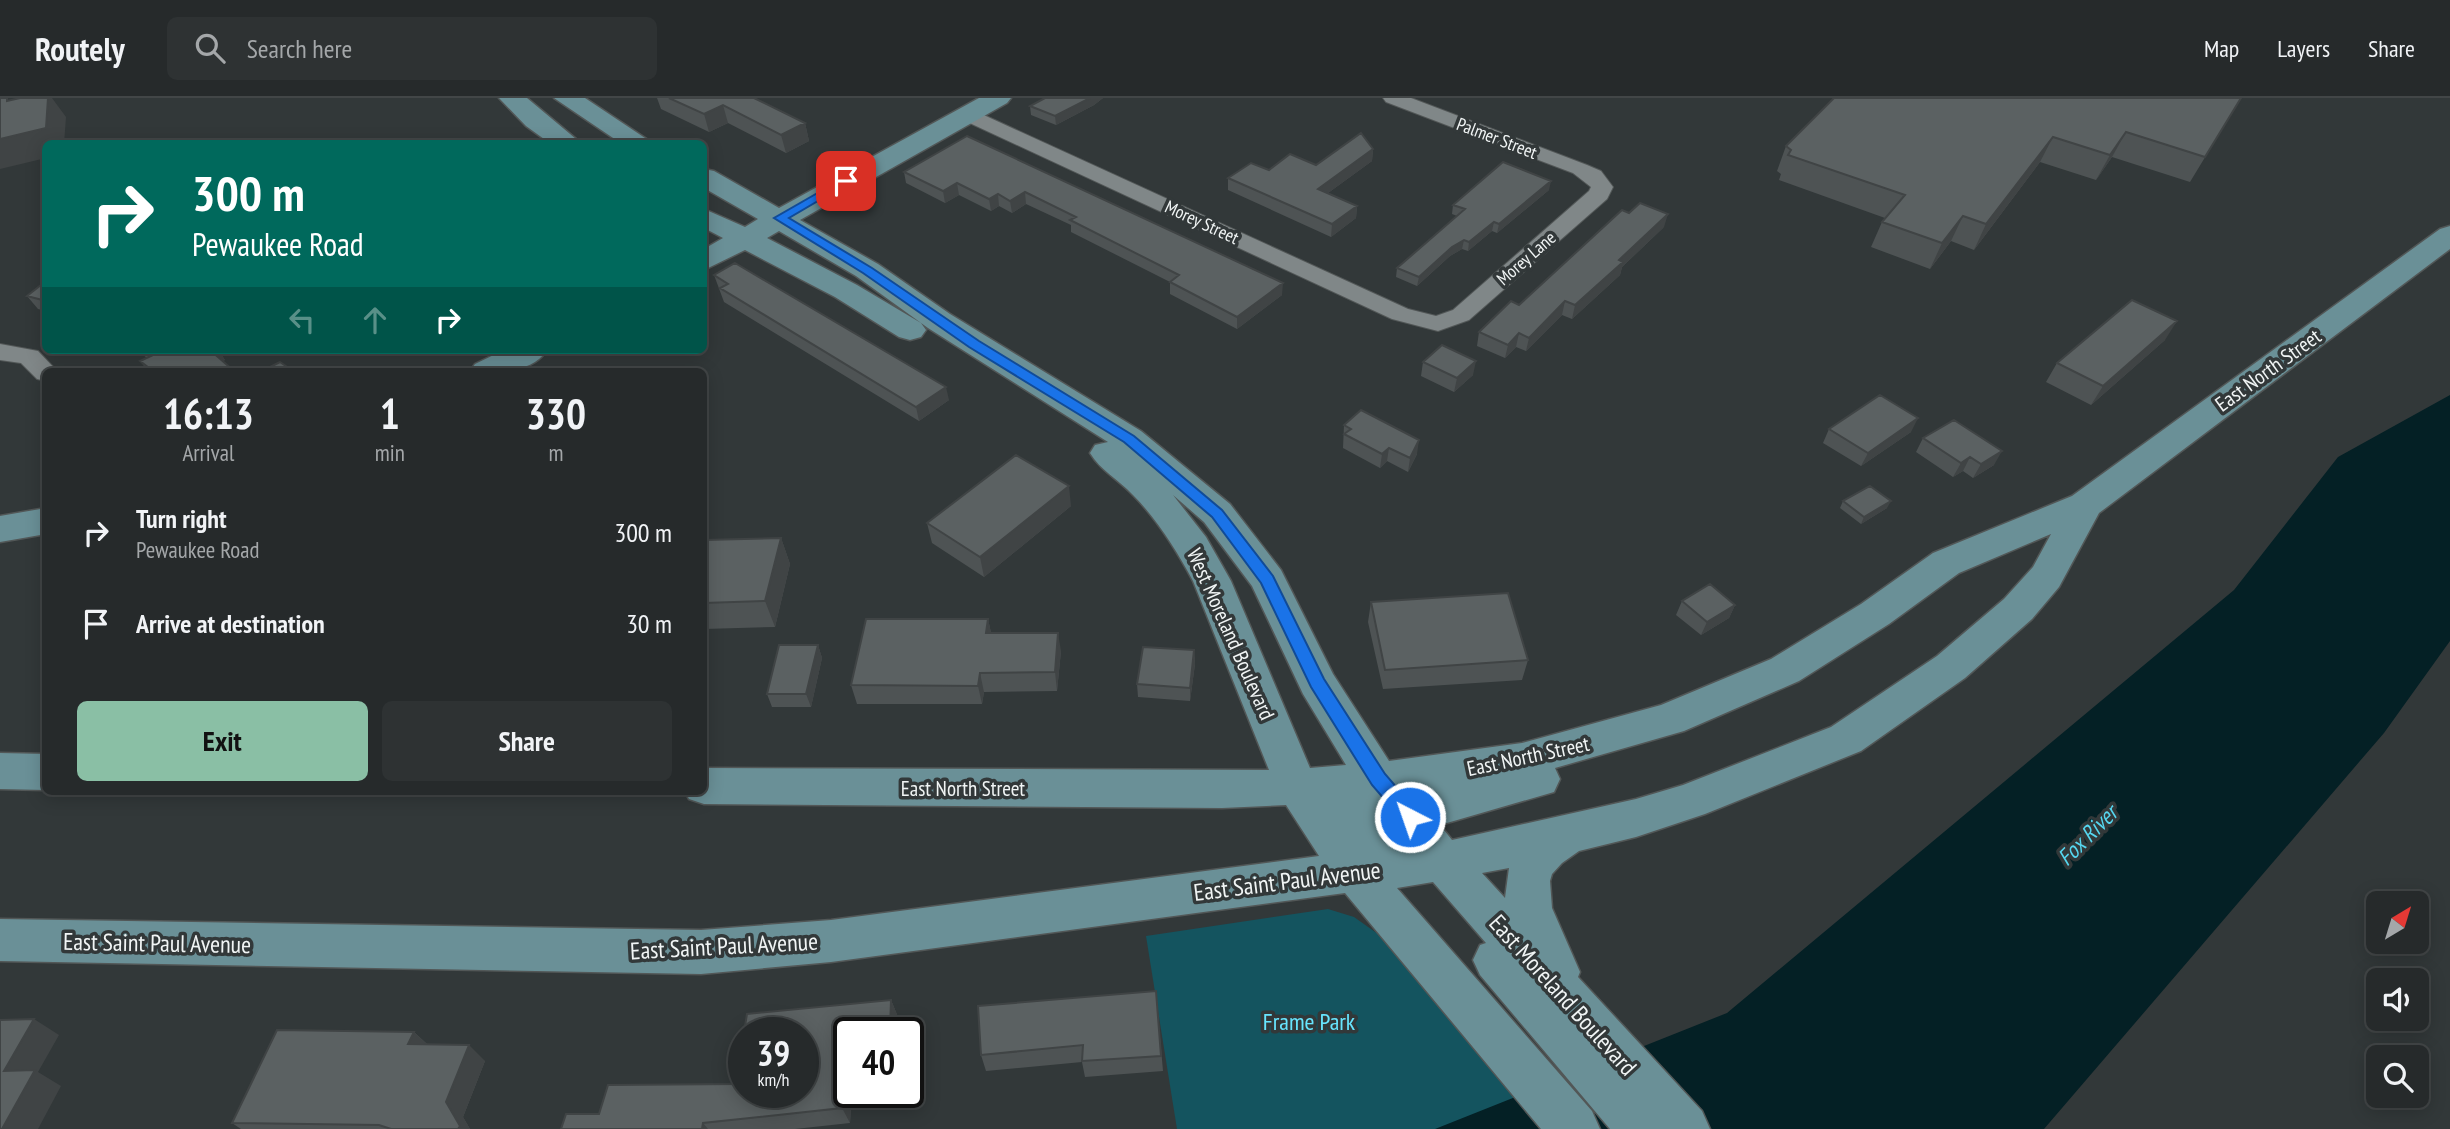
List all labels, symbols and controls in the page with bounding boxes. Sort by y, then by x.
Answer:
search box [167,17,657,80]
text: Routely [35,27,125,70]
icon: search [191,29,229,67]
text: Search here [247,32,352,65]
text: Map [2204,33,2239,64]
text: Layers [2277,33,2330,64]
text: Share [2368,33,2415,64]
street label: Palmer Street [1454,112,1540,164]
pin [816,151,876,211]
text: 300 m [192,161,305,225]
icon: arrive [827,162,865,200]
icon: right [77,168,168,259]
street label: Morey Street [1162,195,1243,249]
text: Pewaukee Road [192,223,364,265]
street label: Morey Lane [1492,226,1560,290]
icon: left [283,301,321,339]
icon: ahead [356,301,394,339]
icon: right [429,301,467,339]
street label: East North Street [2210,322,2326,417]
text: 16:13 [163,386,254,441]
text: 1 [380,386,400,441]
text: 330 [526,386,586,441]
text: Arrival [182,438,234,467]
text: min [375,438,405,467]
text: m [548,438,563,467]
text: Turn right [136,502,227,535]
icon: right [77,514,115,552]
text: 300 m [614,516,672,549]
text: Pewaukee Road [136,535,259,564]
street label: West Moreland Boulevard [1181,544,1281,724]
icon: arrive [77,605,115,643]
text: Arrive at destination [136,607,325,640]
text: 30 m [626,607,672,640]
button: Exit [77,701,368,781]
button: Share [382,701,672,781]
street label: East North Street [1464,730,1592,782]
street label: East North Street [901,775,1025,802]
position arrow [1373,780,1447,854]
water label: Fox River [2051,796,2126,871]
street label: East Saint Paul Avenue [1192,854,1382,908]
north arrow [2366,891,2429,954]
map controls [2366,891,2429,1108]
street label: East Moreland Boulevard [1483,908,1643,1082]
street label: East Saint Paul Avenue [63,926,251,960]
street label: East Saint Paul Avenue [629,926,819,966]
button: sound [2366,968,2429,1031]
park label: Frame Park [1263,1006,1356,1037]
speed limit sign: 40 [833,1017,924,1108]
text: 39 [757,1030,790,1076]
button: search [2366,1045,2429,1108]
text: km/h [758,1068,789,1091]

